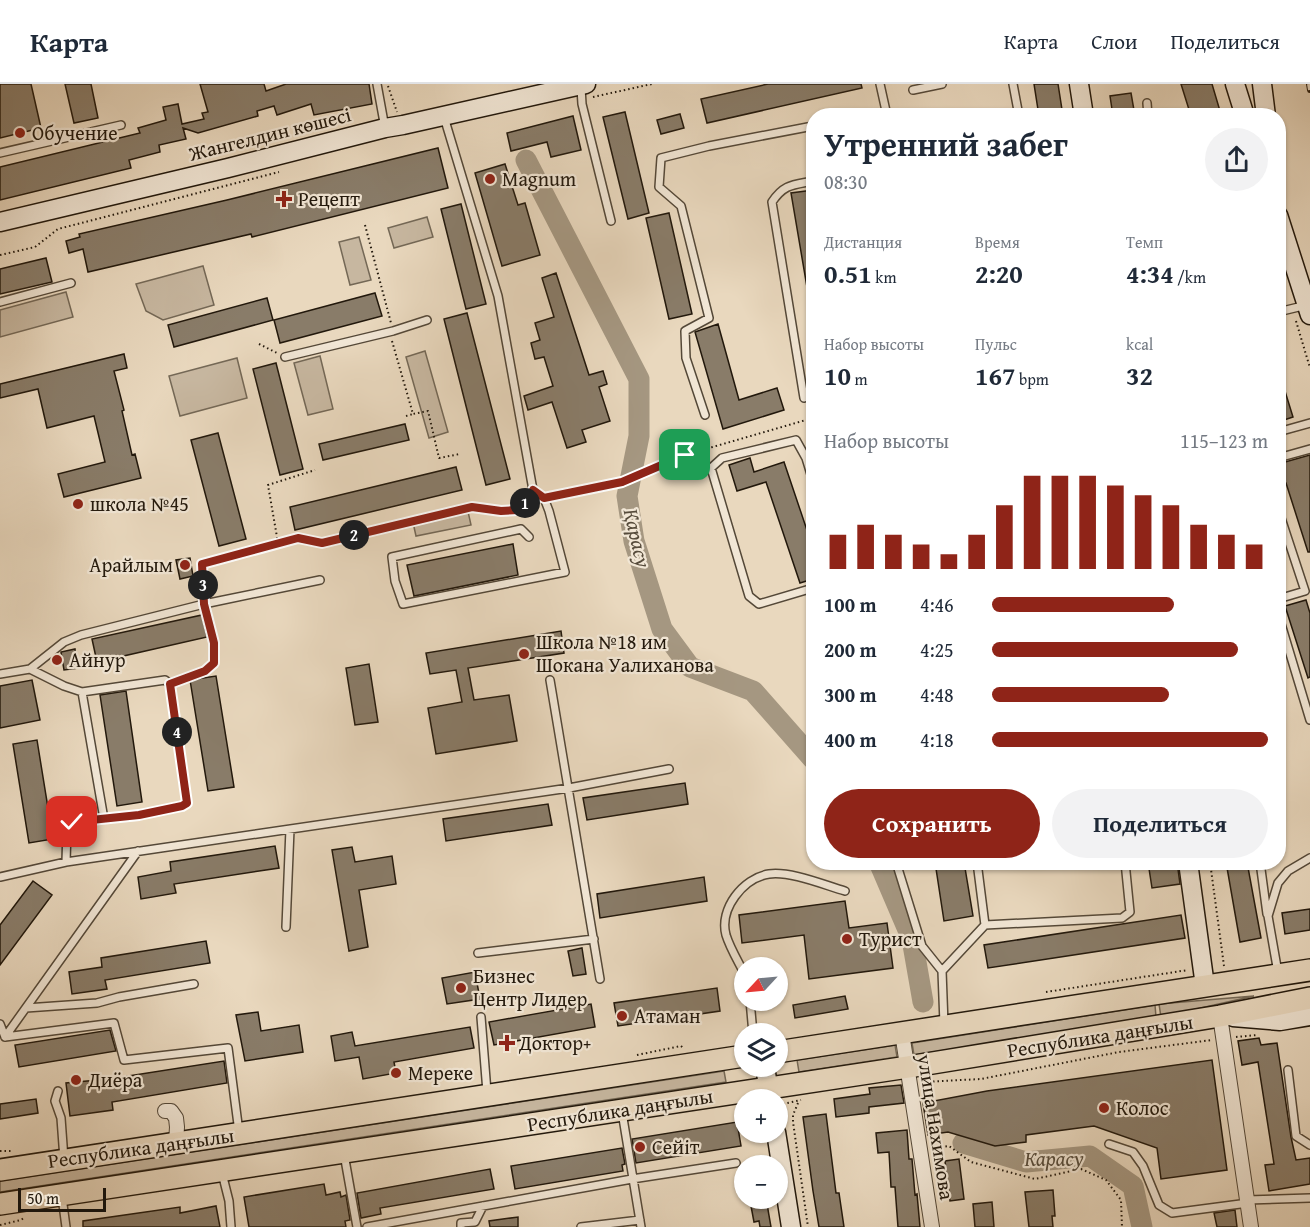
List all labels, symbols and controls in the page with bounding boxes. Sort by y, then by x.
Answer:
text: Карта [30,21,108,62]
text: Карта [1004,26,1058,57]
text: Слои [1091,26,1137,57]
text: Поделиться [1170,26,1280,57]
street label: Жангелдин көшесі [185,99,354,168]
place label: Обучение [32,118,118,147]
text: Утренний забег [824,120,1068,168]
marker: Обучение [13,126,27,140]
button: share [1205,128,1268,191]
place label: Magnum [502,164,577,193]
text: 08:30 [824,167,867,196]
marker: Magnum [483,172,497,186]
place label: Рецепт [298,184,360,213]
marker: Рецепт [275,190,293,208]
text: Дистанция [824,230,902,254]
text: Время [975,230,1020,254]
text: Темп [1126,230,1163,254]
text: 0.51 [824,254,872,293]
text: 2:20 [975,254,1023,293]
text: 4:34 [1126,254,1174,293]
text: km [872,265,896,289]
text: /km [1174,265,1206,289]
text: Набор высоты [824,332,924,356]
text: Пульс [975,332,1017,356]
text: kcal [1126,332,1153,356]
text: 10 [824,356,851,395]
text: 167 [975,356,1015,395]
text: 32 [1126,356,1153,395]
text: m [851,367,868,391]
text: bpm [1015,367,1049,391]
text: Набор высоты [824,426,949,455]
text: 115–123 m [1180,426,1268,455]
pin [659,429,710,480]
icon: arrive [668,438,701,471]
pin: 1 [510,488,540,518]
place label: школа №45 [90,489,189,518]
text: 1 [521,491,529,515]
marker: школа №45 [71,497,85,511]
water label: Қарасу [616,505,659,571]
pin: 2 [339,520,369,550]
text: 2 [350,523,358,547]
place label: Арайлым [89,550,173,579]
marker: Арайлым [178,558,192,572]
pin: 3 [188,570,218,600]
text: 3 [199,573,207,597]
text: 100 m [824,590,877,619]
text: 4:46 [920,590,954,619]
place label: Школа №18 им Шокана Уалиханова [536,627,714,679]
text: 200 m [824,635,877,664]
text: 4:25 [920,635,954,664]
place label: Айнур [69,645,126,674]
marker: Школа №18 им Шокана Уалиханова [517,647,531,661]
marker: Айнур [50,653,64,667]
text: 300 m [824,680,877,709]
text: 4:48 [920,680,954,709]
pin: 4 [162,717,192,747]
text: 4 [173,720,181,744]
text: 400 m [824,725,877,754]
text: 4:18 [920,725,954,754]
button: Сохранить [824,789,1040,858]
button: Поделиться [1052,789,1268,858]
pin [46,796,97,847]
icon: check [55,805,88,838]
place label: Турист [859,924,922,953]
marker: Турист [840,932,854,946]
north arrow [734,957,788,1011]
map controls [734,957,788,1209]
place label: Бизнес Центр Лидер [473,961,588,1013]
marker: Бизнес Центр Лидер [454,981,468,995]
place label: Атаман [634,1001,701,1030]
street label: Республика даңғылы [1005,1007,1195,1065]
marker: Атаман [615,1009,629,1023]
button: layers [734,1023,788,1077]
place label: Доктор+ [518,1028,591,1057]
marker: Доктор+ [500,1036,514,1050]
street label: улица Нахимова [911,1051,962,1202]
place label: Мереке [408,1058,473,1087]
place label: Диёра [87,1065,143,1094]
marker: Мереке [389,1066,403,1080]
marker: Диёра [69,1073,83,1087]
street label: Республика даңғылы [525,1081,715,1139]
button: + [734,1089,788,1143]
place label: Колос [1116,1093,1169,1122]
marker: Колос [1097,1101,1111,1115]
street label: Республика даңғылы [46,1120,236,1175]
place label: Сейіт [652,1132,700,1161]
marker: Сейіт [633,1140,647,1154]
water label: Карасу [1024,1143,1084,1174]
button: − [734,1155,788,1209]
scale bar [18,1185,106,1212]
text: 50 m [27,1186,59,1210]

